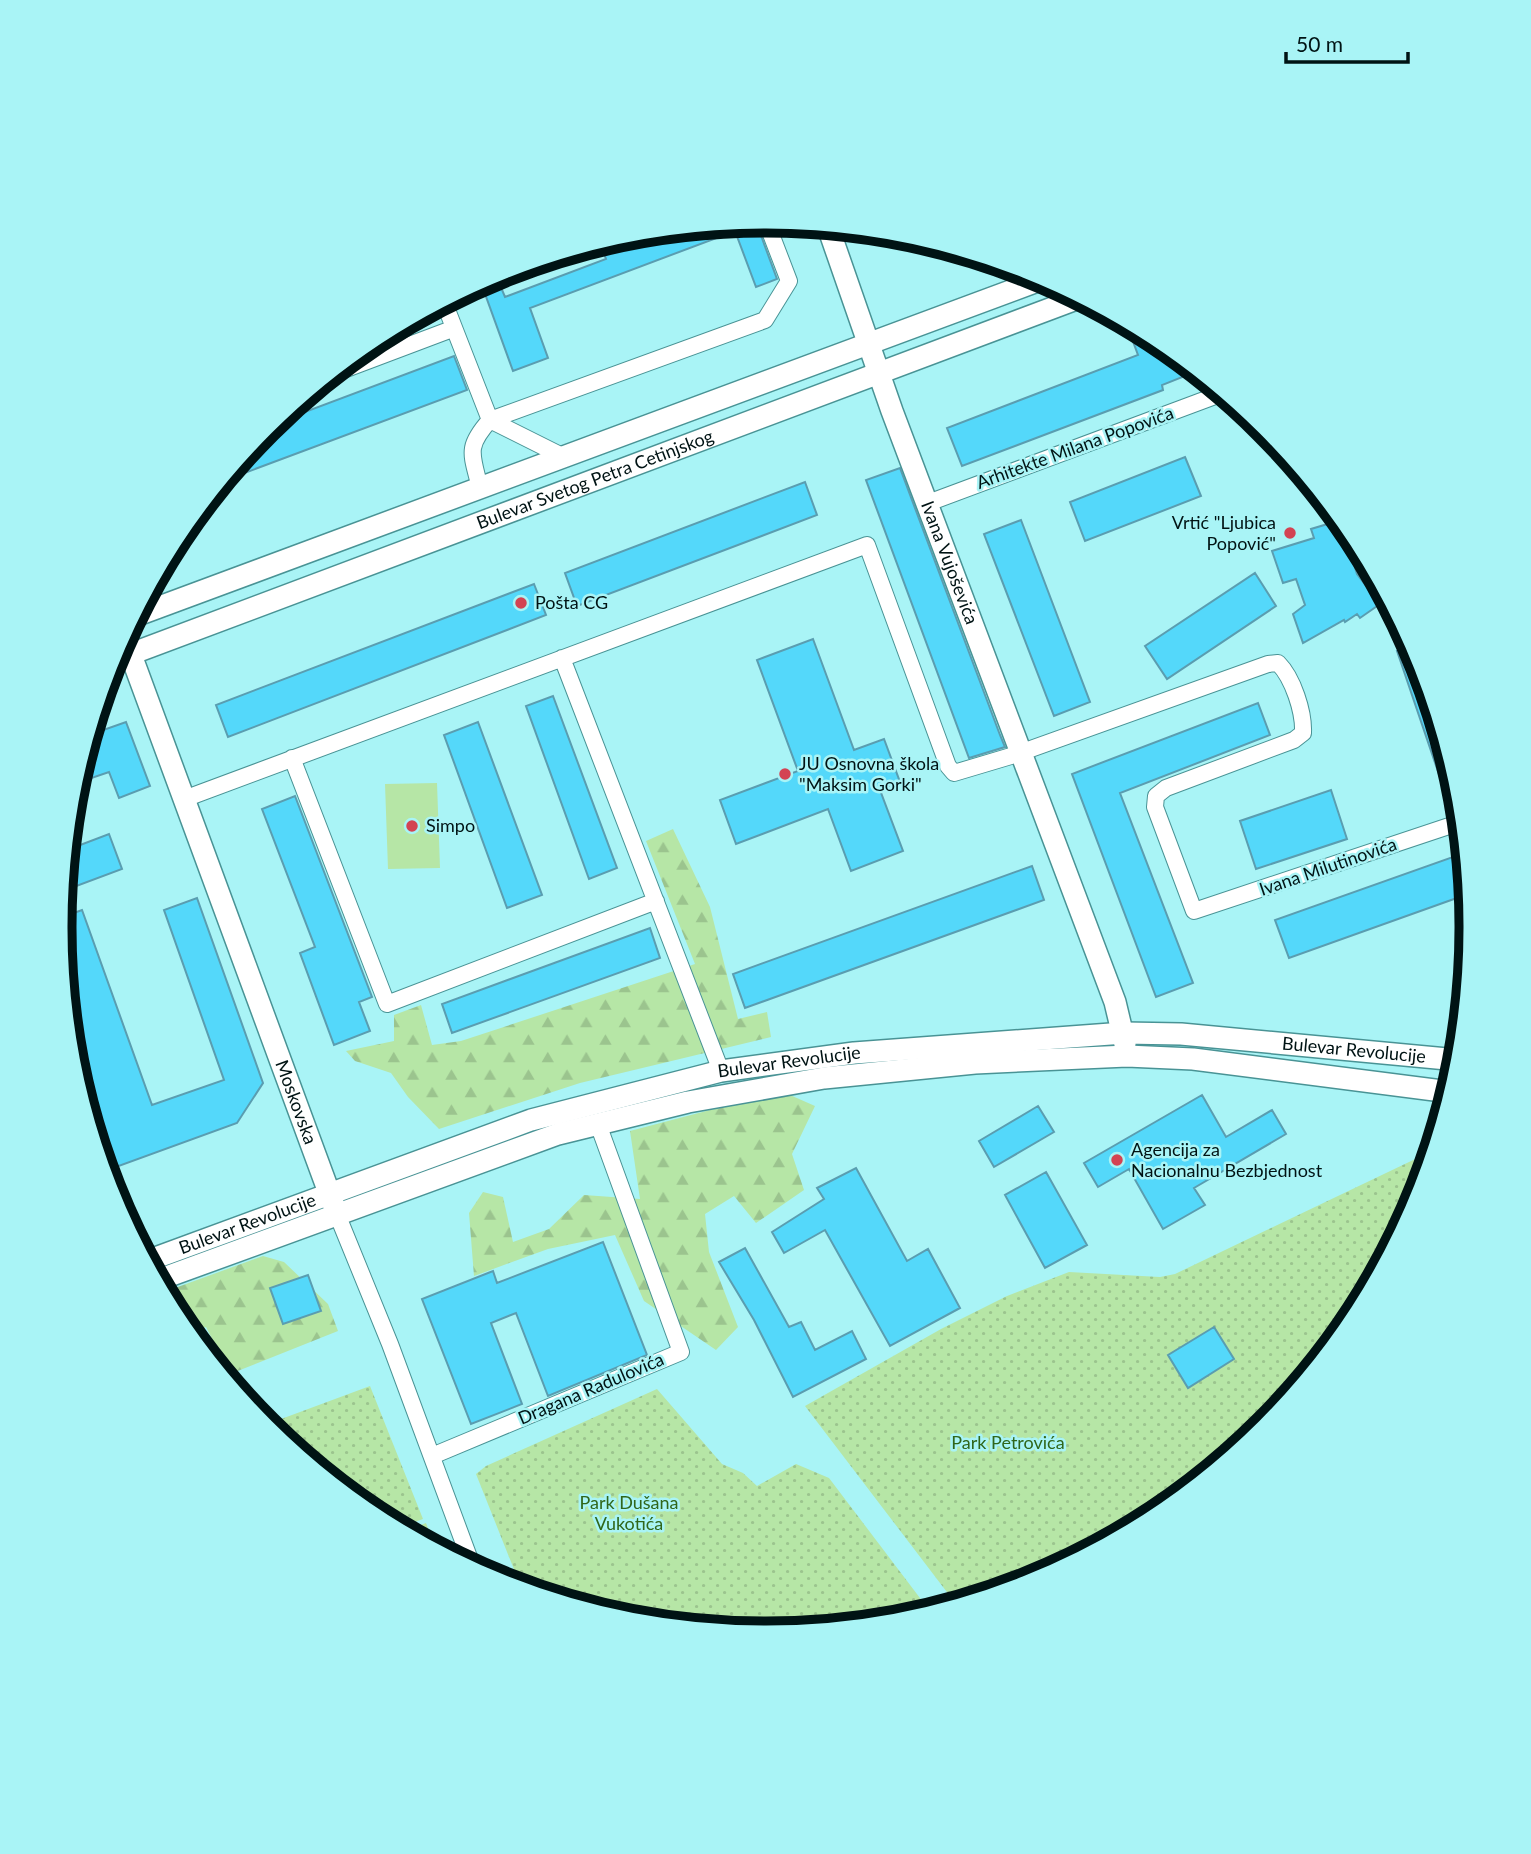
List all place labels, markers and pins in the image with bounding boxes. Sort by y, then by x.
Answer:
place label: Vrtić "Ljubica Popović" [1172,511,1276,554]
marker: Vrtić "Ljubica Popović" [1282,525,1298,541]
place label: Pošta CG [535,591,608,613]
marker: Pošta CG [513,595,529,611]
place label: JU Osnovna škola "Maksim Gorki" [799,752,939,795]
marker: JU Osnovna škola "Maksim Gorki" [777,766,793,782]
place label: Simpo [426,814,475,836]
marker: Simpo [404,818,420,834]
place label: Agencija za Nacionalnu Bezbjednost [1131,1138,1323,1181]
marker: Agencija za Nacionalnu Bezbjednost [1109,1152,1125,1168]

